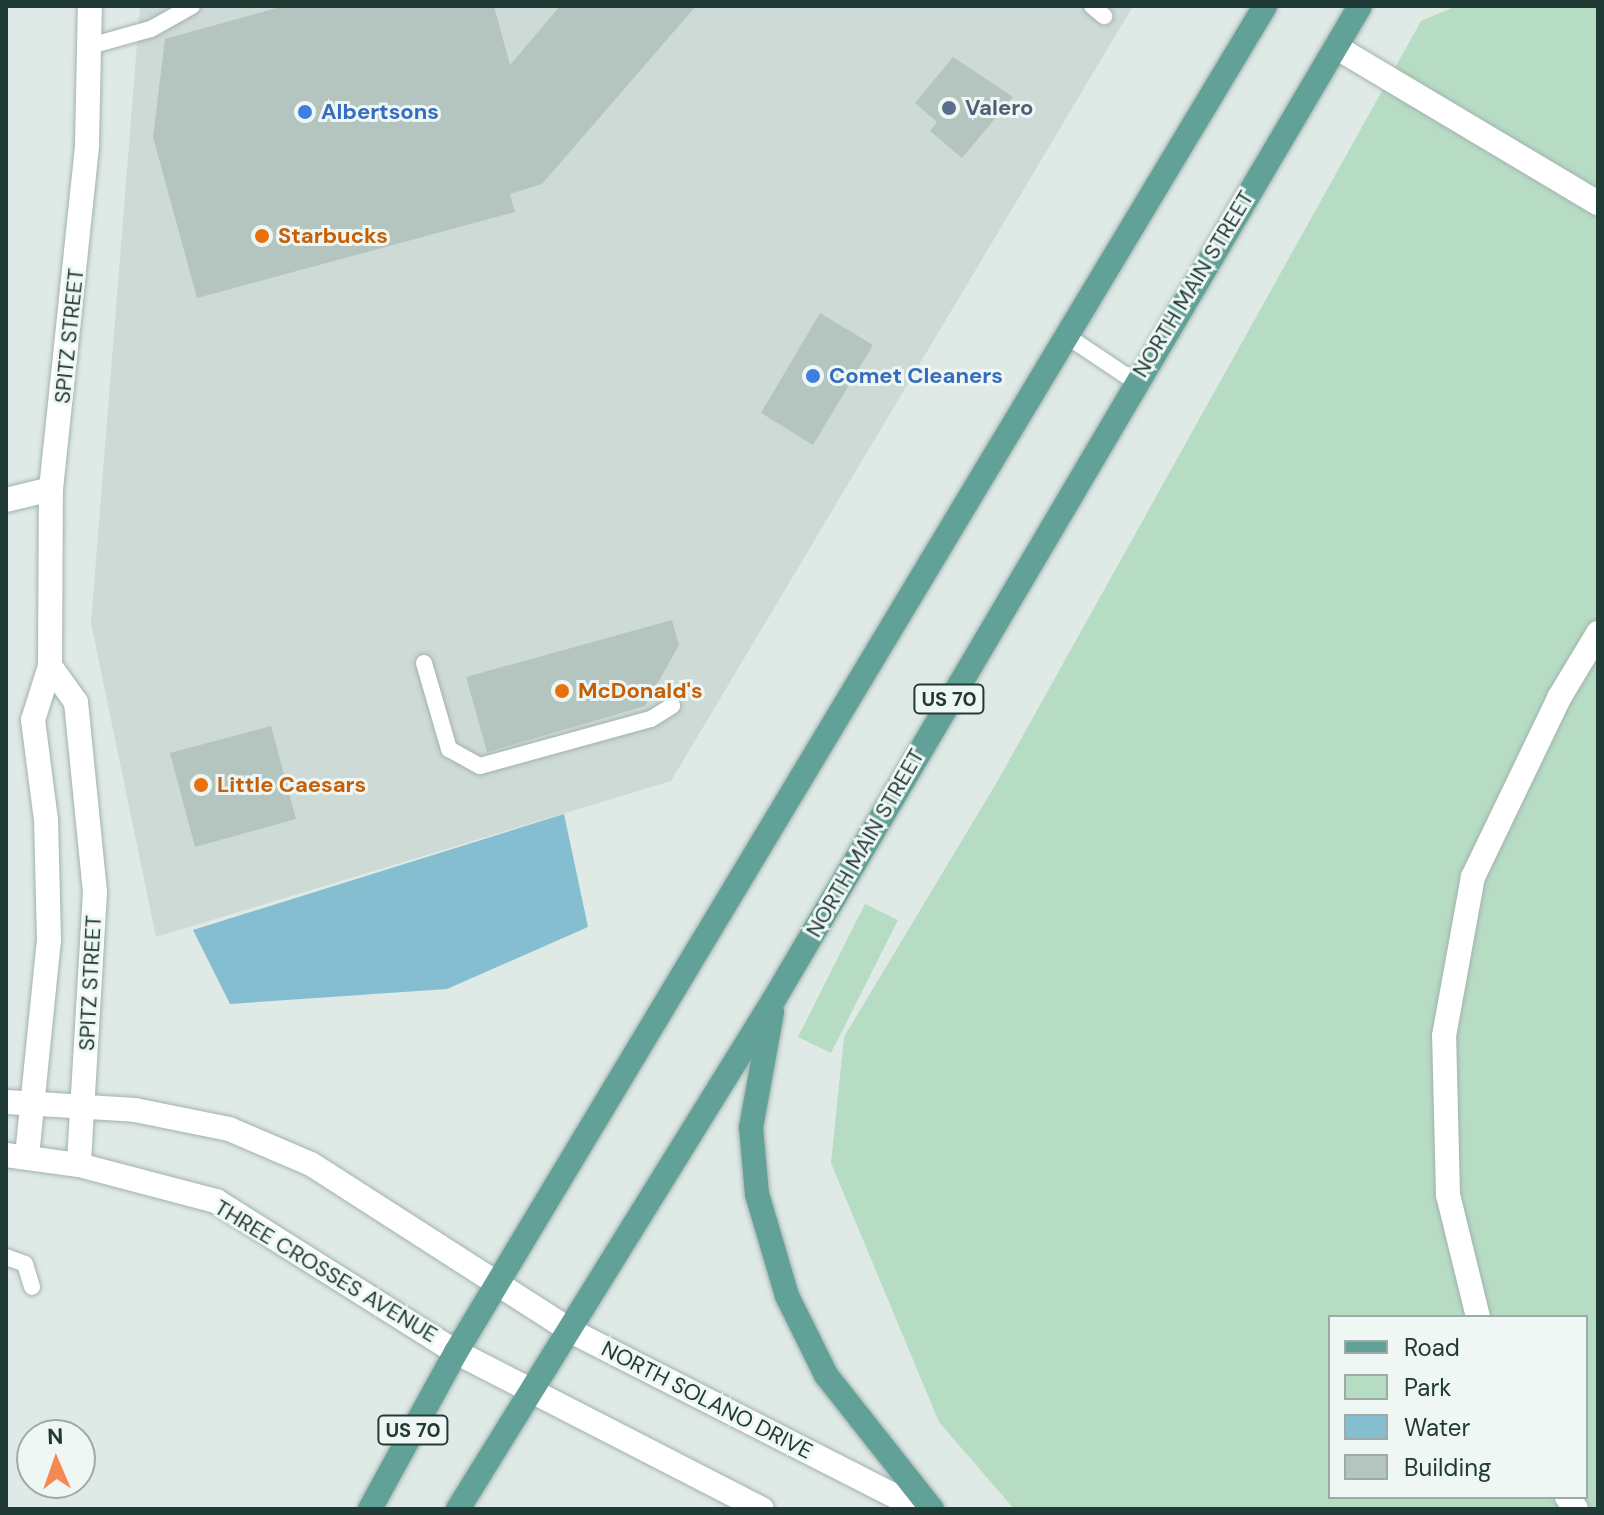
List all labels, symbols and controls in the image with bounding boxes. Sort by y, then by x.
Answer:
place label: Valero [965,95,1033,121]
place label: Albertsons [321,99,439,125]
marker: Valero [940,99,958,117]
marker: Albertsons [296,103,314,121]
street label: NORTH MAIN STREET [1127,186,1259,382]
place label: Starbucks [278,223,388,249]
marker: Starbucks [253,227,271,245]
street label: SPITZ STREET [49,267,89,405]
place label: Comet Cleaners [829,363,1003,389]
marker: Comet Cleaners [804,367,822,385]
place label: McDonald's [578,678,703,704]
marker: McDonald's [553,682,571,700]
road number: US 70 [913,683,985,715]
street label: NORTH MAIN STREET [800,744,930,942]
place label: Little Caesars [217,772,366,798]
marker: Little Caesars [192,776,210,794]
street label: SPITZ STREET [73,915,107,1051]
street label: THREE CROSSES AVENUE [210,1194,442,1348]
legend [1328,1315,1588,1499]
text: Road [1404,1332,1460,1363]
street label: NORTH SOLANO DRIVE [597,1335,817,1465]
text: Park [1404,1372,1451,1403]
text: Water [1404,1412,1470,1443]
road number: US 70 [377,1414,449,1446]
north arrow [16,1419,96,1499]
text: N [47,1422,64,1451]
text: Building [1404,1452,1491,1483]

